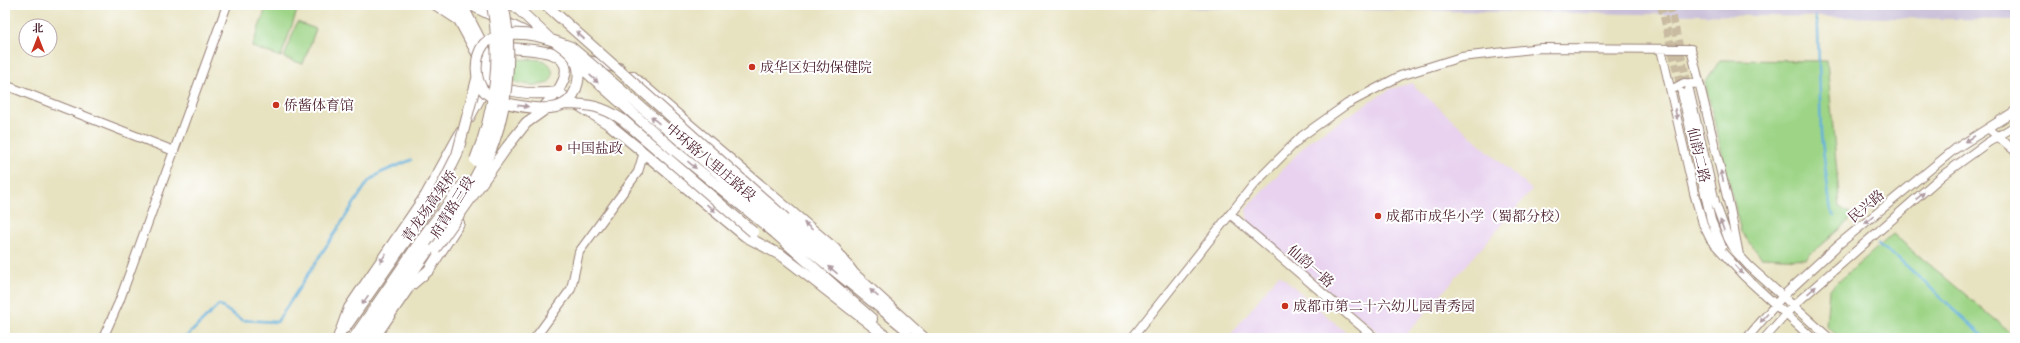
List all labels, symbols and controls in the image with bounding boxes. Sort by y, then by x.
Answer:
north arrow [18,18,58,58]
text: 北 [33,22,44,36]
one-way arrow [575,31,584,40]
place label: 成华区妇幼保健院 [760,59,872,77]
marker: 成华区妇幼保健院 [747,62,757,72]
one-way arrow [588,75,599,84]
place label: 侨酱体育馆 [284,97,354,115]
marker: 侨酱体育馆 [271,100,281,110]
one-way arrow [516,103,529,109]
one-way arrow [1673,108,1679,120]
one-way arrow [649,115,660,124]
street label: 中环路八里庄路段 [662,120,759,206]
street label: 仙韵二路 [1683,126,1713,185]
one-way arrow [1965,135,1975,143]
place label: 中国盐政 [567,140,623,158]
marker: 中国盐政 [554,143,564,153]
one-way arrow [686,160,697,169]
street label: 青龙场高架桥 [398,167,461,246]
one-way arrow [1718,169,1724,182]
street label: 府青路三段 [427,173,479,242]
street label: 民兴路 [1845,186,1889,227]
one-way arrow [1915,191,1925,200]
one-way arrow [705,203,716,212]
place label: 成都市成华小学（蜀都分校） [1386,208,1568,226]
marker: 成都市成华小学（蜀都分校） [1373,211,1383,221]
one-way arrow [1863,216,1874,225]
one-way arrow [1719,219,1725,231]
one-way arrow [803,221,813,230]
street label: 仙韵一路 [1283,242,1337,292]
one-way arrow [379,253,387,263]
one-way arrow [1734,265,1744,275]
one-way arrow [828,266,839,275]
one-way arrow [1807,286,1816,295]
one-way arrow [869,288,879,297]
one-way arrow [361,295,369,305]
place label: 成都市第二十六幼儿园青秀园 [1293,298,1475,316]
marker: 成都市第二十六幼儿园青秀园 [1280,301,1290,311]
one-way arrow [1759,313,1768,324]

